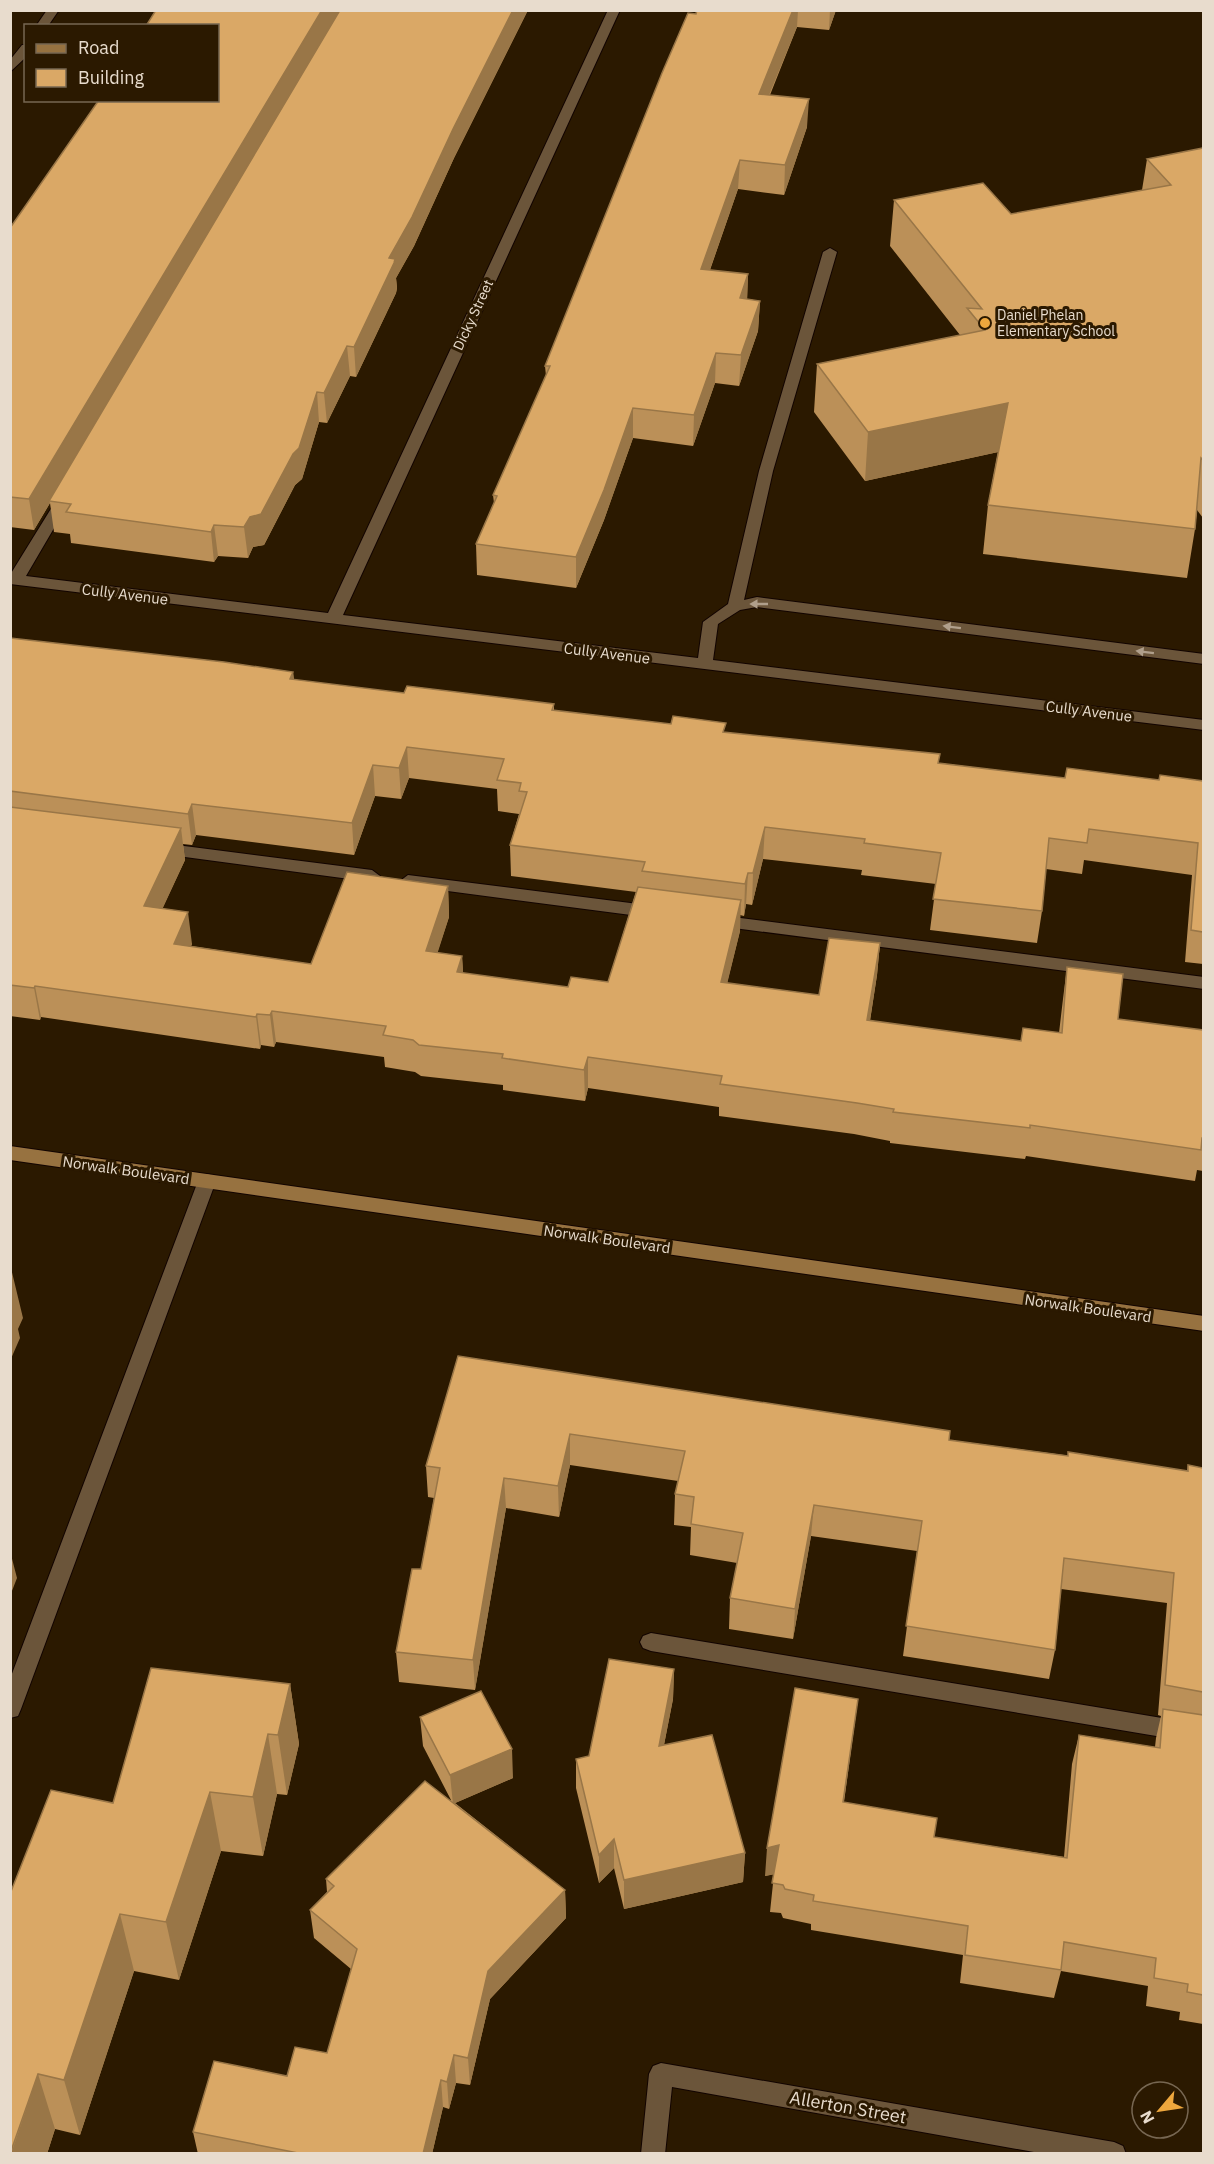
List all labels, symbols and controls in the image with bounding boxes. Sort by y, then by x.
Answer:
legend [24,24,219,102]
text: Road [78,36,119,59]
text: Building [78,66,145,89]
street label: Dicky Street [449,277,497,353]
place label: Daniel Phelan Elementary School [997,306,1115,340]
marker: Daniel Phelan Elementary School [978,316,992,330]
street label: Cully Avenue [81,579,169,609]
one-way arrow [749,599,768,609]
one-way arrow [942,623,961,632]
street label: Cully Avenue [563,638,651,668]
one-way arrow [1136,647,1155,657]
street label: Cully Avenue [1045,696,1133,726]
street label: Norwalk Boulevard [61,1152,191,1188]
street label: Norwalk Boulevard [542,1221,672,1257]
street label: Norwalk Boulevard [1023,1290,1153,1326]
north arrow [1130,2080,1190,2140]
street label: Allerton Street [788,2085,908,2129]
text: N [1135,2107,1158,2127]

